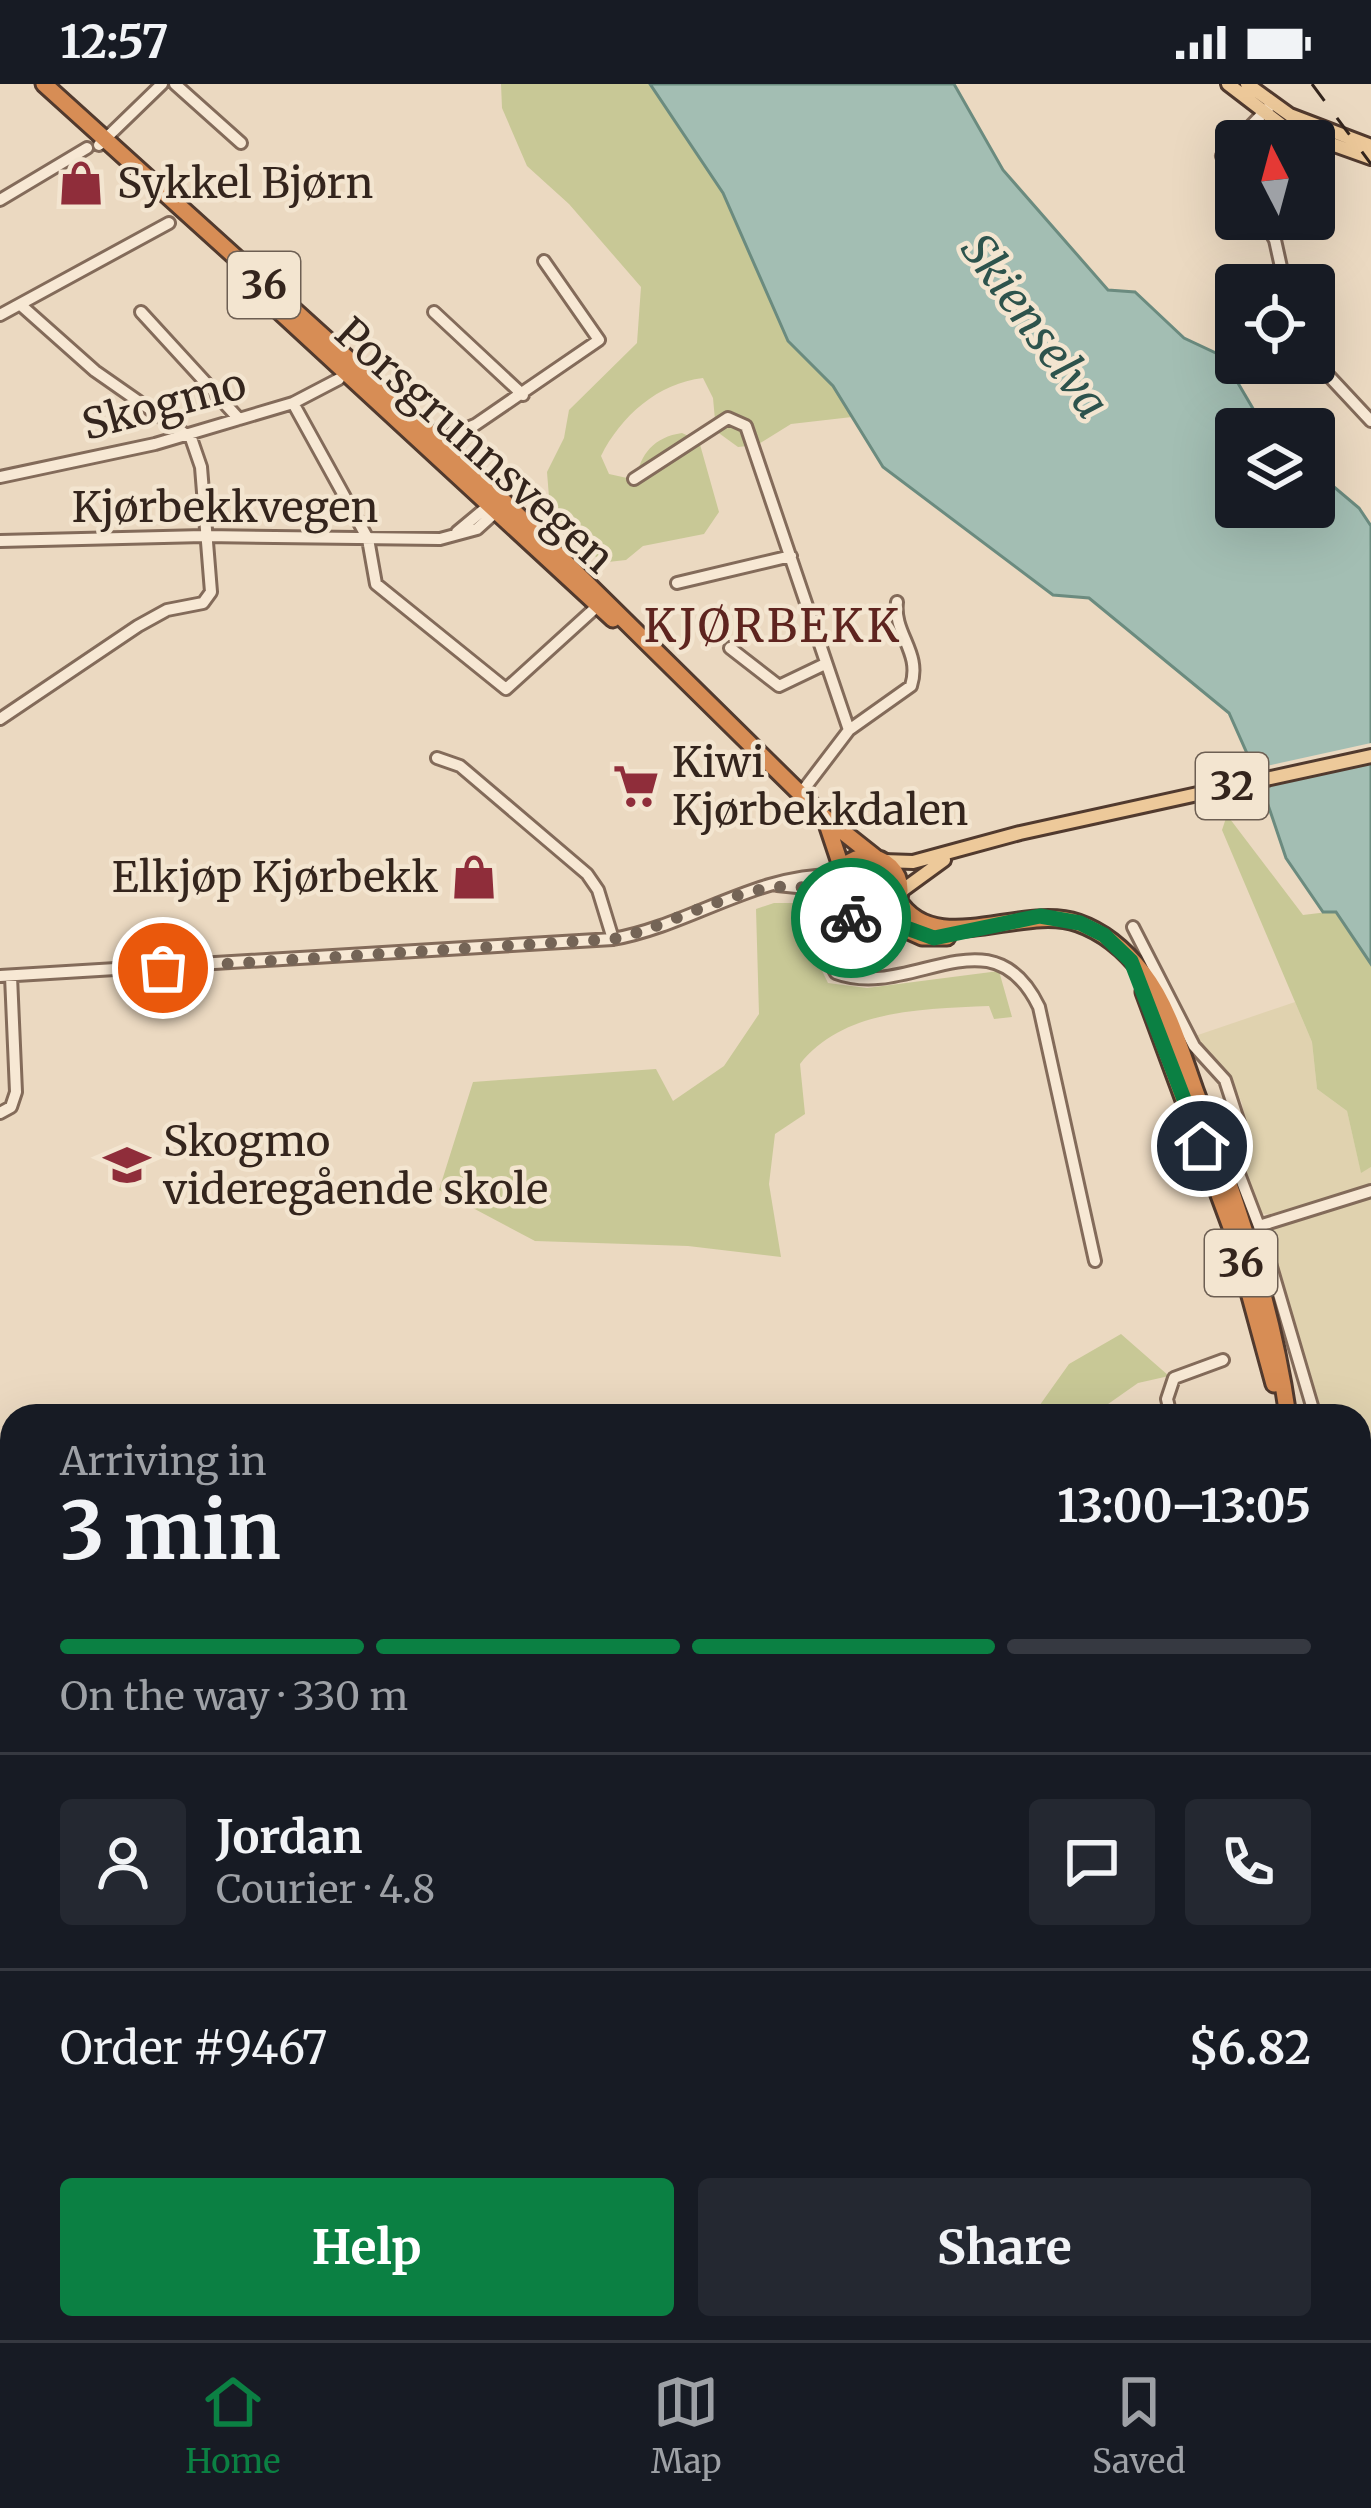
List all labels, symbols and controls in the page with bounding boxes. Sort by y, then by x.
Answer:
text: 12:57 [60,14,169,70]
north arrow [1215,120,1335,240]
map controls [1215,120,1335,528]
place label: Sykkel Bjørn [117,157,373,209]
shop icon: Sykkel Bjørn [56,158,106,208]
water label: Skienselva [949,223,1121,429]
road number: 36 [228,252,300,318]
button: locate [1215,264,1335,384]
street label: Porsgrunnsvegen [324,306,625,584]
street label: Skogmo [76,357,252,452]
button: layers [1215,408,1335,528]
street label: Kjørbekkvegen [72,481,378,534]
district label: KJØRBEKK [644,598,902,654]
place label: Kiwi Kjørbekkdalen [672,736,968,836]
road number: 32 [1196,753,1268,819]
supermarket icon: Kiwi Kjørbekkdalen [611,761,661,811]
place label: Elkjøp Kjørbekk [112,851,438,903]
shop icon: Elkjøp Kjørbekk [449,852,499,902]
courier [791,858,911,978]
icon: bike [818,885,884,951]
pin [112,917,214,1019]
icon: bag [130,935,196,1001]
pin [1151,1095,1253,1197]
icon: home [1169,1113,1235,1179]
place label: Skogmo videregående skole [162,1115,548,1216]
school or university icon: Skogmo videregående skole [102,1140,152,1190]
road number: 36 [1205,1230,1277,1296]
text: Arriving in [60,1437,267,1486]
text: 13:00–13:05 [1057,1478,1311,1534]
text: 3 min [60,1482,281,1580]
text: On the way · 330 m [60,1672,408,1721]
button: person [60,1799,186,1925]
button: chat [1029,1799,1155,1925]
button: phone [1185,1799,1311,1925]
text: Jordan [216,1809,363,1865]
text: Courier · 4.8 [216,1865,435,1914]
text: Order #9467 [60,2020,327,2076]
text: $6.82 [1188,2020,1311,2076]
button: Help [60,2178,674,2316]
button: Share [698,2178,1311,2316]
tab: Home [185,2369,280,2482]
tab: Map [651,2369,721,2482]
tab: Saved [1092,2369,1186,2482]

